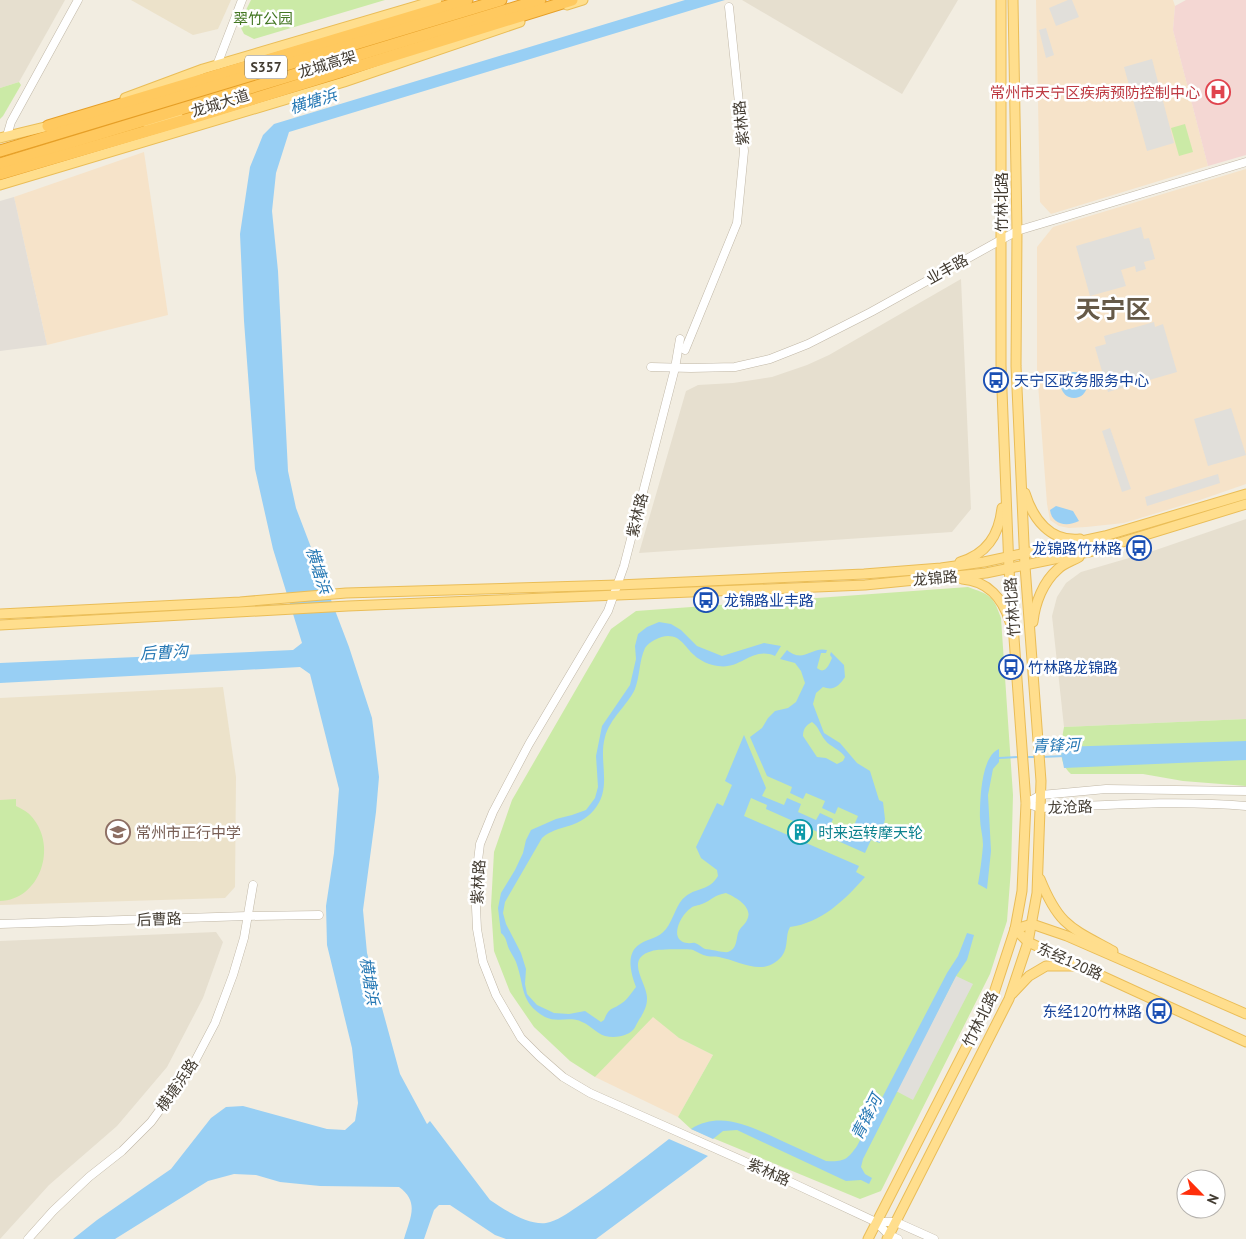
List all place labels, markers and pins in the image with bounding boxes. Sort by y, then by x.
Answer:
hospital icon: 常州市天宁区疾病预防控制中心 [1205,79,1231,105]
place label: 常州市天宁区疾病预防控制中心 [990,83,1200,102]
bus stop icon: 天宁区政务服务中心 [983,367,1009,393]
place label: 天宁区政务服务中心 [1014,371,1149,390]
bus stop icon: 龙锦路竹林路 [1126,535,1152,561]
place label: 龙锦路竹林路 [1032,539,1122,558]
bus stop icon: 龙锦路业丰路 [693,587,719,613]
place label: 龙锦路业丰路 [724,591,814,610]
bus stop icon: 竹林路龙锦路 [998,654,1024,680]
place label: 竹林路龙锦路 [1028,658,1118,677]
school or university icon: 常州市正行中学 [105,819,131,845]
building icon: 时来运转摩天轮 [787,819,813,845]
place label: 常州市正行中学 [136,823,241,842]
place label: 时来运转摩天轮 [818,823,923,842]
bus stop icon: 东经120竹林路 [1146,998,1172,1024]
place label: 东经120竹林路 [1042,1002,1142,1021]

